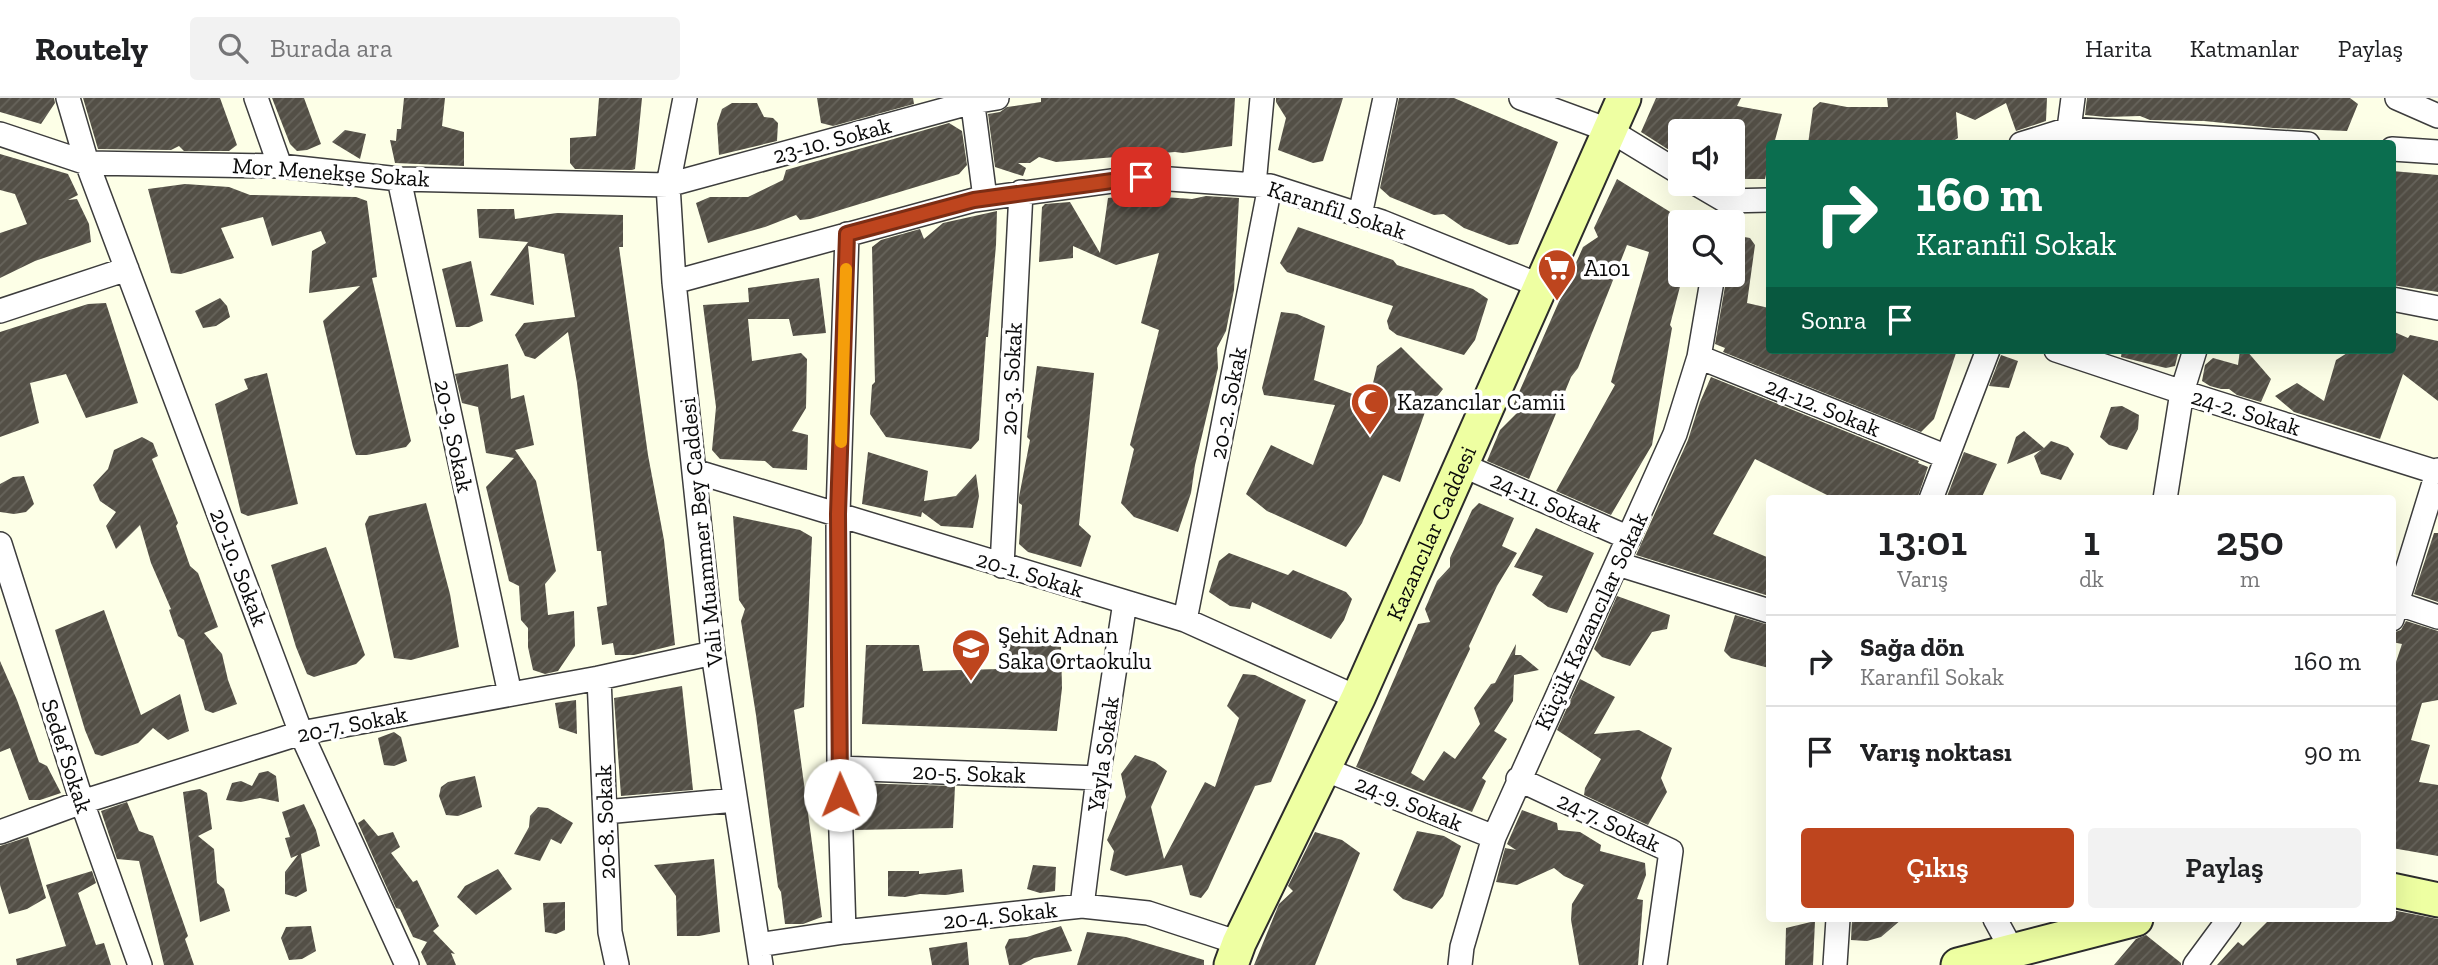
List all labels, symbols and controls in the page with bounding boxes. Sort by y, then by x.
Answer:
search box [190,17,680,80]
text: Routely [35,29,148,68]
icon: search [214,29,252,67]
text: Burada ara [270,32,392,64]
text: Harita [2085,34,2152,63]
text: Katmanlar [2190,34,2300,63]
text: Paylaş [2338,34,2403,63]
street label: 23-10. Sokak [770,111,894,169]
map controls [1668,119,1745,287]
button: sound [1668,119,1745,196]
pin [1111,147,1171,207]
street label: Mor Menekşe Sokak [231,151,431,193]
icon: arrive [1122,158,1160,196]
text: 160 m [1916,165,2042,224]
icon: right [1801,168,1892,259]
street label: Karanfil Sokak [1264,174,1410,246]
button: search [1668,210,1745,287]
text: Karanfil Sokak [1916,225,2116,263]
supermarket icon: A101 [1536,247,1578,302]
place label: A101 [1584,254,1630,282]
icon: arrive [1881,301,1919,339]
text: Sonra [1801,304,1867,336]
street label: 20-3. Sokak [994,322,1028,436]
street label: 20-2. Sokak [1203,344,1253,462]
street label: 24-12. Sokak [1761,371,1885,443]
street label: 20-9. Sokak [428,377,480,495]
mosque icon: Kazancılar Camii [1349,381,1391,436]
street label: 24-2. Sokak [2188,382,2304,442]
place label: Kazancılar Camii [1397,388,1565,416]
street label: Vali Muammer Bey Caddesi [673,396,729,669]
street label: Kazancılar Caddesi [1380,441,1482,625]
street label: 24-11. Sokak [1486,465,1606,539]
street label: 20-10. Sokak [204,504,274,630]
street label: Küçük Kazancılar Sokak [1528,508,1654,734]
text: 13:01 [1878,515,1967,566]
text: 1 [2083,515,2100,566]
text: 250 [2216,515,2284,566]
street label: 20-1. Sokak [973,544,1087,604]
text: Varış [1897,565,1948,593]
text: dk [2079,565,2104,593]
text: m [2240,565,2260,593]
place label: Şehit Adnan Saka Ortaokulu [998,621,1152,675]
school or university icon: Şehit Adnan Saka Ortaokulu [950,627,992,682]
text: Sağa dön [1860,631,1964,663]
icon: right [1801,642,1839,680]
text: 160 m [2294,645,2361,677]
text: Karanfil Sokak [1860,663,2004,691]
street label: Sedef Sokak [35,695,99,817]
street label: Yayla Sokak [1081,695,1125,814]
street label: 20-7. Sokak [295,700,409,748]
icon: arrive [1801,733,1839,771]
text: Varış noktası [1860,736,2012,768]
text: 90 m [2304,736,2361,768]
street label: 20-5. Sokak [912,757,1026,789]
position arrow [803,758,877,832]
street label: 20-8. Sokak [589,764,621,880]
street label: 24-9. Sokak [1351,769,1467,837]
street label: 24-7. Sokak [1553,786,1665,858]
button: Çıkış [1801,828,2074,908]
button: Paylaş [2088,828,2361,908]
street label: 20-4. Sokak [942,895,1059,935]

